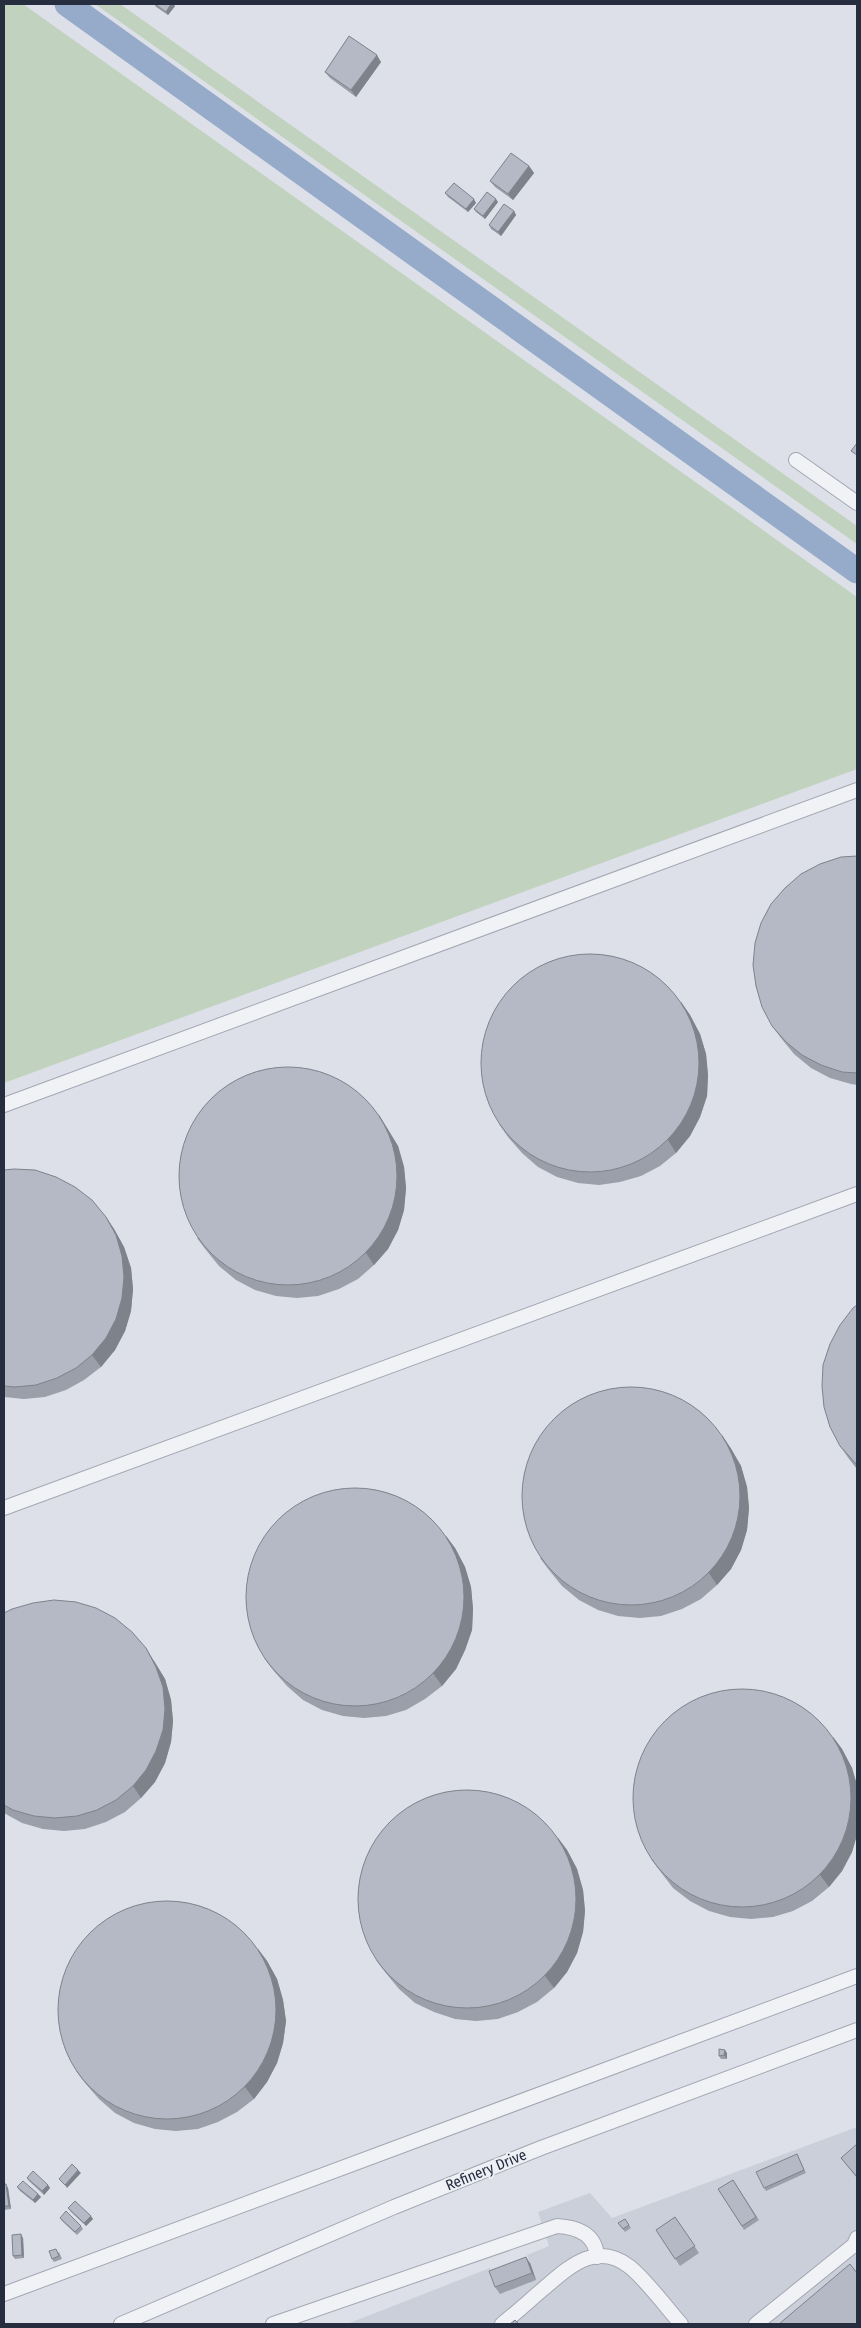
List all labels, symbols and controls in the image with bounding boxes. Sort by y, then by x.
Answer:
street label: Refinery Drive [443,2146,529,2194]

